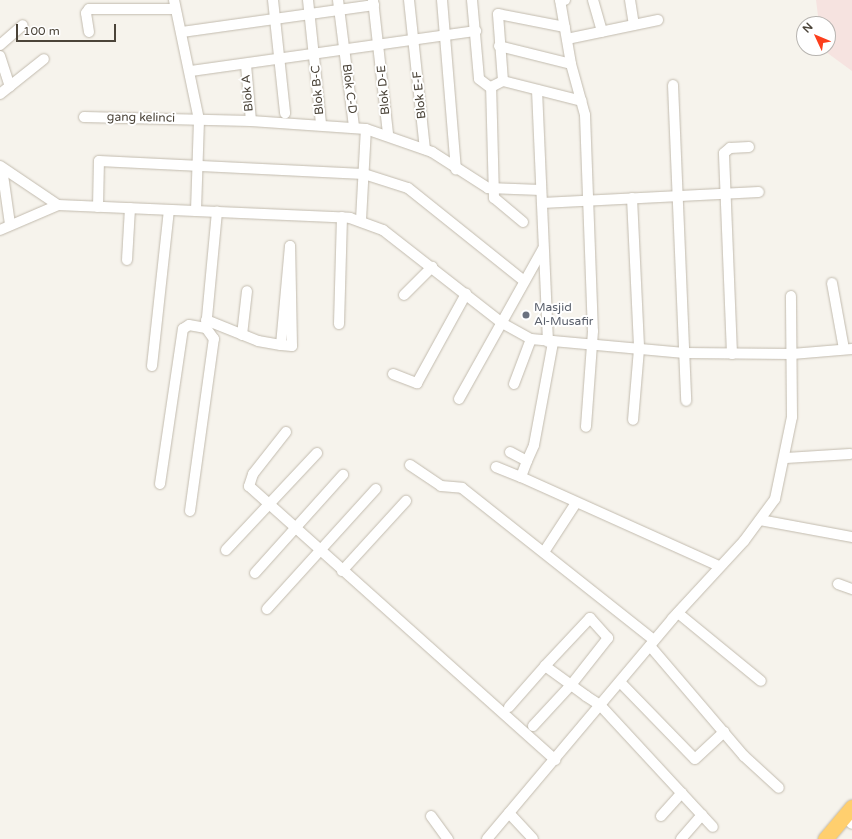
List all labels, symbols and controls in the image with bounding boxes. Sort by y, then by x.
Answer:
scale bar [18,16,118,42]
north arrow [796,16,836,56]
text: N [800,20,815,36]
text: 100 m [23,24,60,38]
street label: Blok C-D [339,63,359,115]
street label: Blok B-C [309,65,327,115]
street label: Blok D-E [375,65,393,115]
street label: Blok E-F [410,70,430,120]
street label: Blok A [239,74,257,112]
street label: gang kelinci [107,110,175,126]
place label: Masjid Al-Musafir [534,301,593,329]
marker: Masjid Al-Musafir [521,310,531,320]

